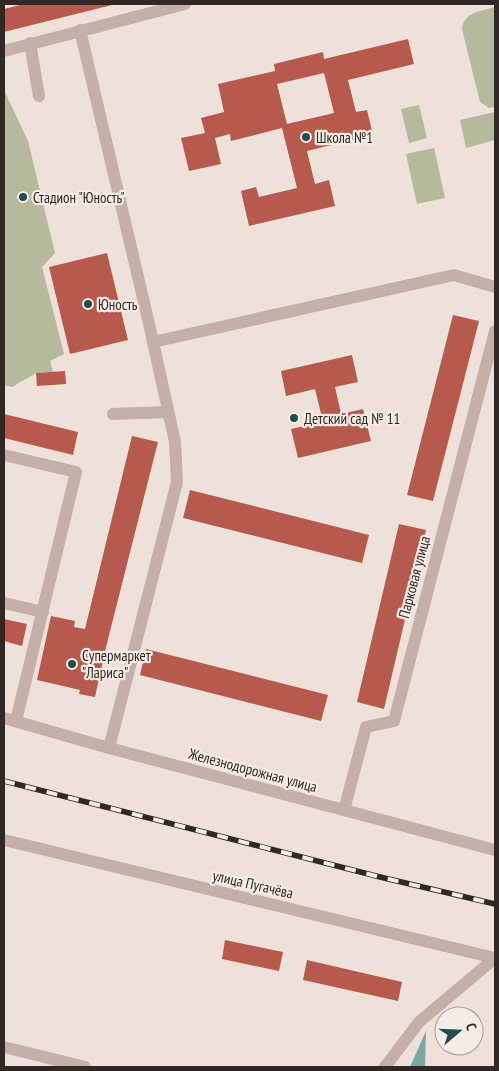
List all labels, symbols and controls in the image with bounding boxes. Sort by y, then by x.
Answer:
place label: Школа №1 [316,128,373,147]
marker: Школа №1 [300,131,312,143]
place label: Стадион "Юность" [33,188,125,207]
marker: Стадион "Юность" [17,191,29,203]
place label: Юность [98,295,138,314]
marker: Юность [82,298,94,310]
place label: Детский сад № 11 [304,409,400,428]
marker: Детский сад № 11 [288,412,300,424]
street label: Парковая улица [394,534,434,620]
place label: Супермаркет "Лариса" [82,646,151,682]
marker: Супермаркет "Лариса" [66,658,78,670]
street label: Железнодорожная улица [186,743,319,796]
street label: улица Пугачёва [211,866,295,902]
north arrow [434,1006,484,1056]
text: С [462,1021,481,1033]

